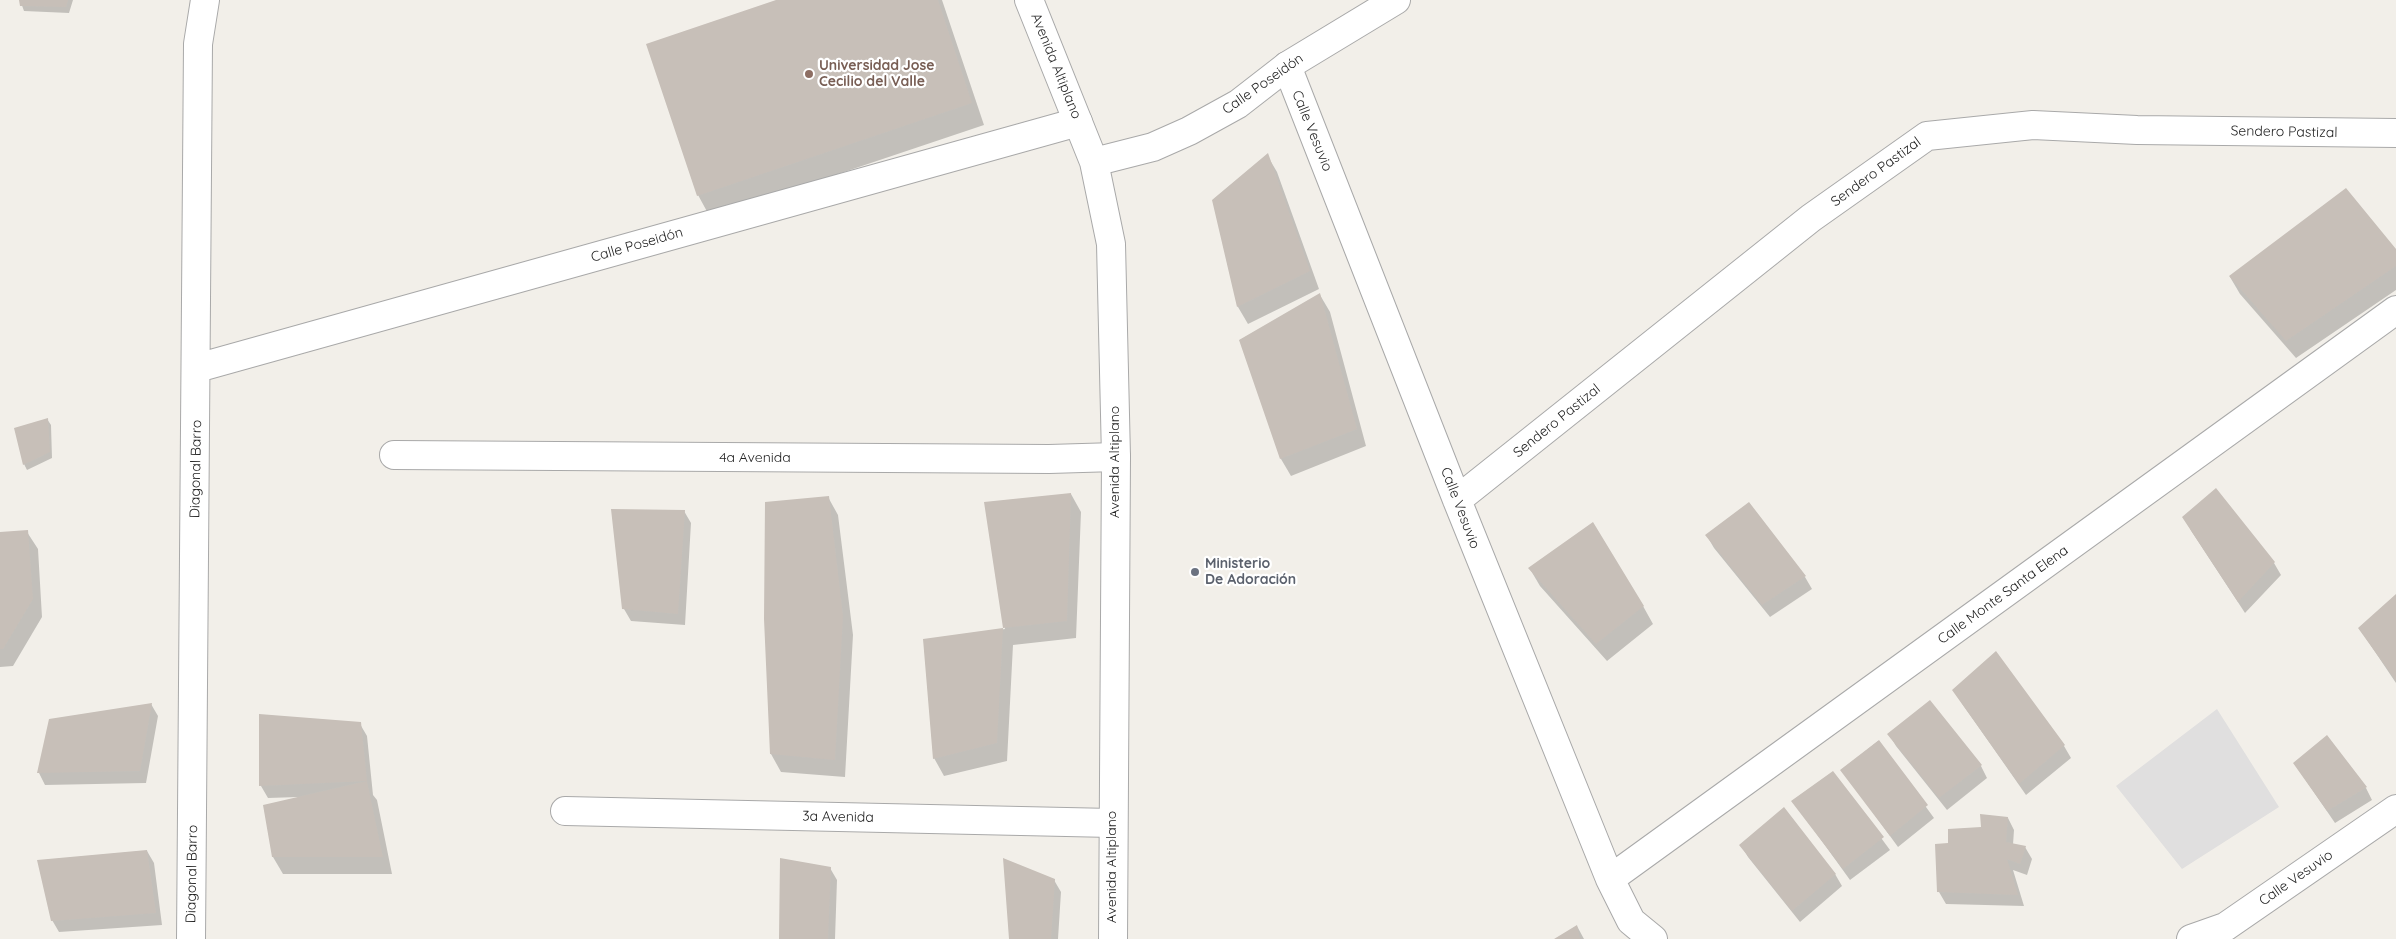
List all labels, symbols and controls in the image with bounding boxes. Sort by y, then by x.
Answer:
street label: Avenida Altiplano [1027,11,1085,121]
street label: Calle Poseidón [1219,50,1307,118]
place label: Universidad Jose Cecilio del Valle [819,58,934,90]
marker: Universidad Jose Cecilio del Valle [803,68,815,80]
street label: Calle Vesuvio [1288,88,1336,174]
street label: Sendero Pastizal [2230,123,2338,141]
street label: Sendero Pastizal [1828,134,1924,210]
street label: Calle Poseidón [589,224,685,266]
street label: Sendero Pastizal [1510,381,1604,461]
street label: Avenida Altiplano [1107,406,1123,518]
street label: Diagonal Barro [187,420,205,518]
street label: 4a Avenida [719,450,791,466]
street label: Calle Vesuvio [1437,465,1483,551]
street label: Calle Monte Santa Elena [1934,542,2072,648]
place label: Ministerio De Adoración [1205,556,1296,588]
marker: Ministerio De Adoración [1189,566,1201,578]
street label: 3a Avenida [802,808,874,826]
street label: Avenida Altiplano [1104,811,1120,923]
street label: Diagonal Barro [183,825,201,923]
street label: Calle Vesuvio [2256,846,2336,910]

